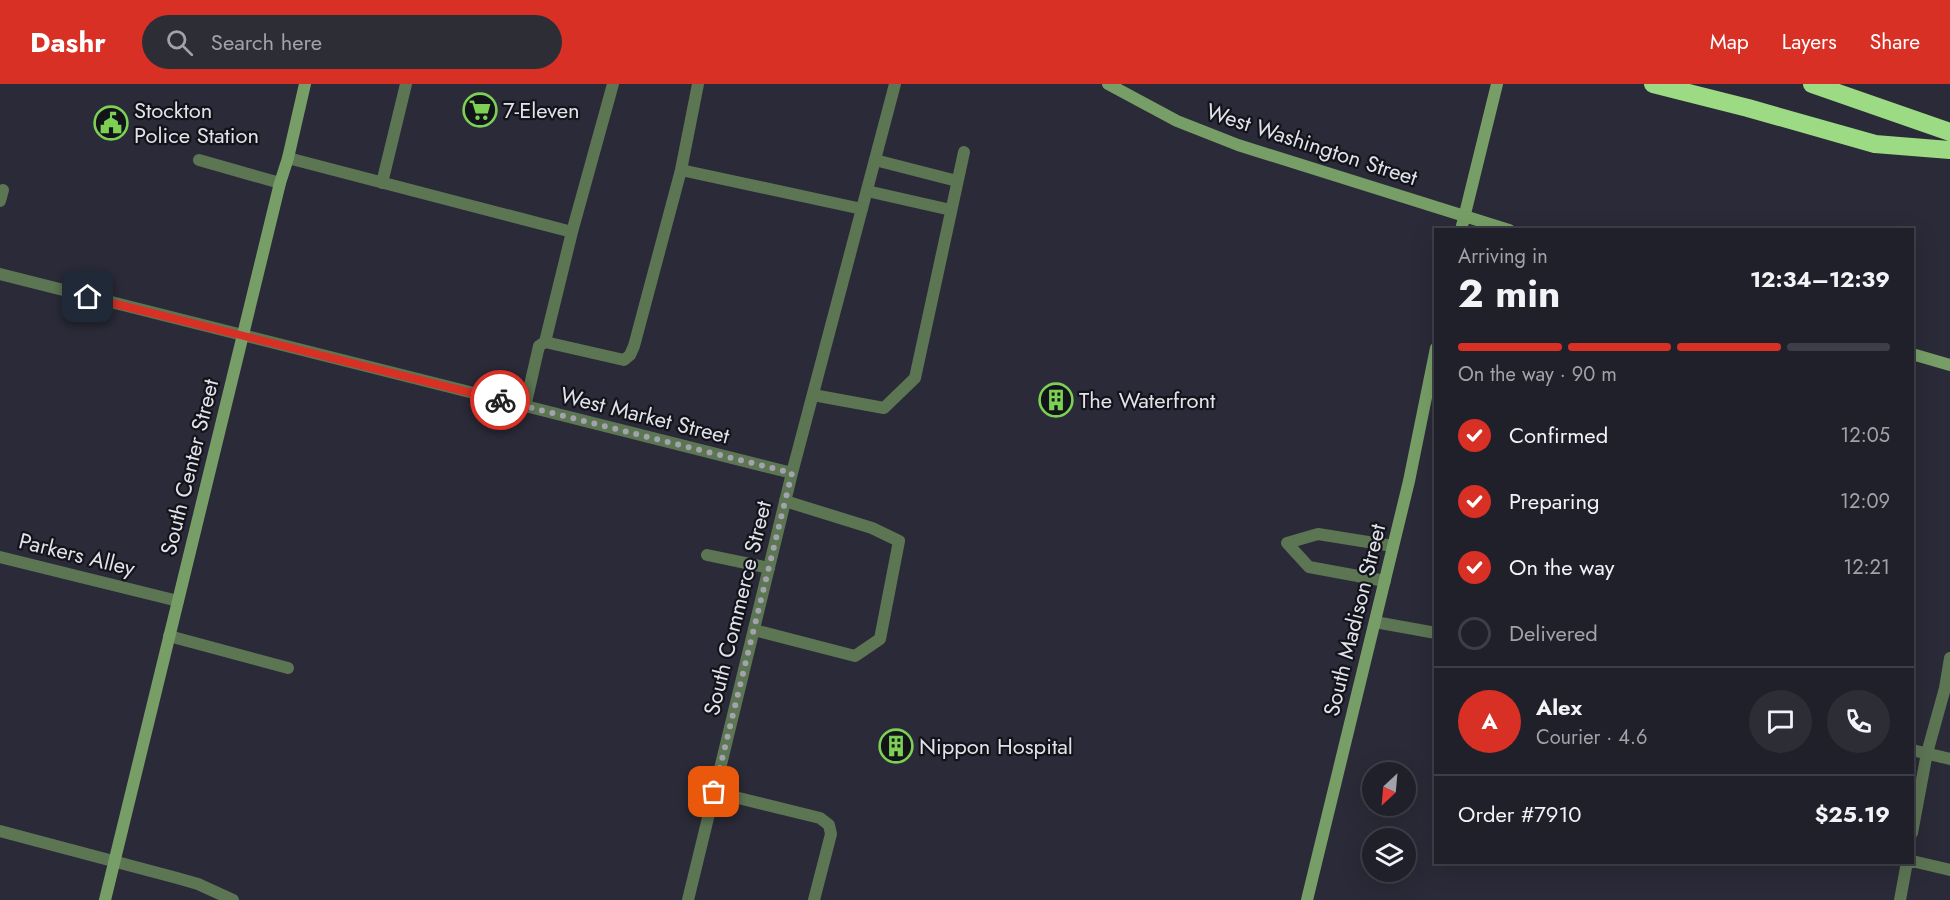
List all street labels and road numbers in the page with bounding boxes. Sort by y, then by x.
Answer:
street label: West Washington Street [1202,95,1422,193]
street label: South Center Street [152,375,227,558]
street label: West Market Street [557,379,734,452]
street label: South Commerce Street [695,497,779,719]
street label: South Madison Street [1315,520,1394,720]
street label: Parkers Alley [16,524,139,584]

